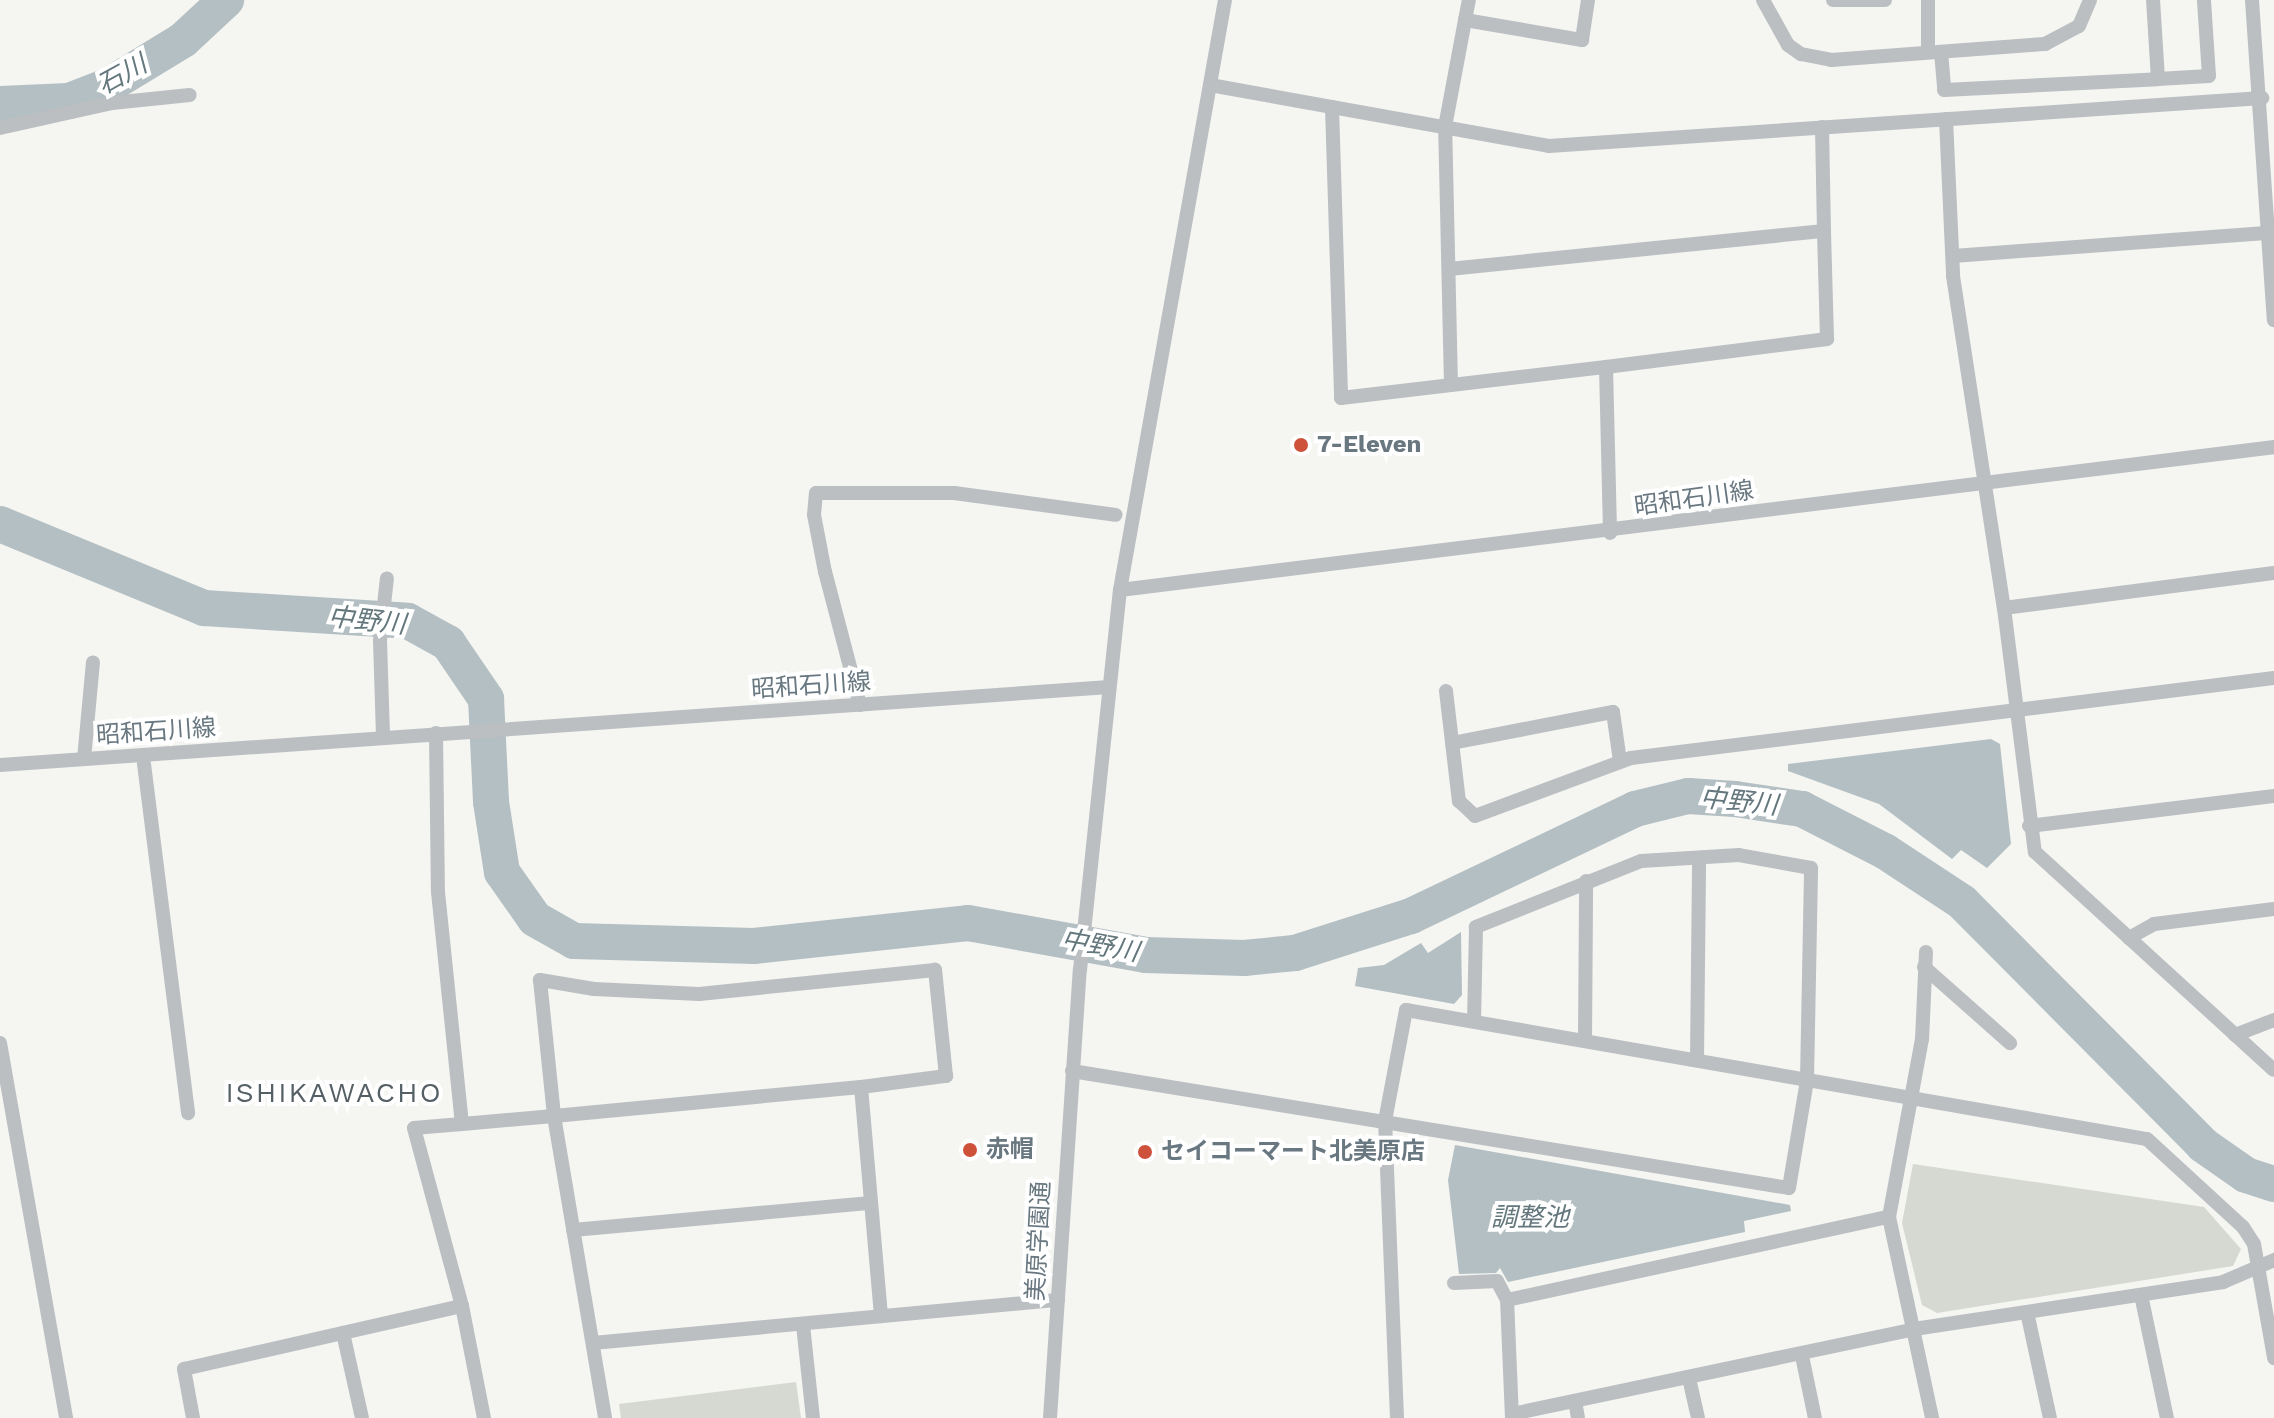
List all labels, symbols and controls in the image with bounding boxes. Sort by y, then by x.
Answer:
water label: 石川 [92,49,152,101]
place label: 7-Eleven [1317,431,1421,459]
marker: 7-Eleven [1292,436,1310,454]
street label: 昭和石川線 [1633,476,1755,522]
water label: 中野川 [327,601,407,641]
street label: 昭和石川線 [750,667,872,705]
street label: 昭和石川線 [95,713,217,751]
water label: 中野川 [1699,782,1779,822]
water label: 中野川 [1059,924,1141,968]
district label: ISHIKAWACHO [225,1076,443,1110]
place label: 赤帽 [986,1136,1034,1164]
place label: セイコーマート北美原店 [1161,1138,1425,1166]
marker: 赤帽 [961,1141,979,1159]
marker: セイコーマート北美原店 [1136,1143,1154,1161]
street label: 美原学園通 [1021,1180,1057,1302]
water label: 調整池 [1491,1202,1569,1234]

